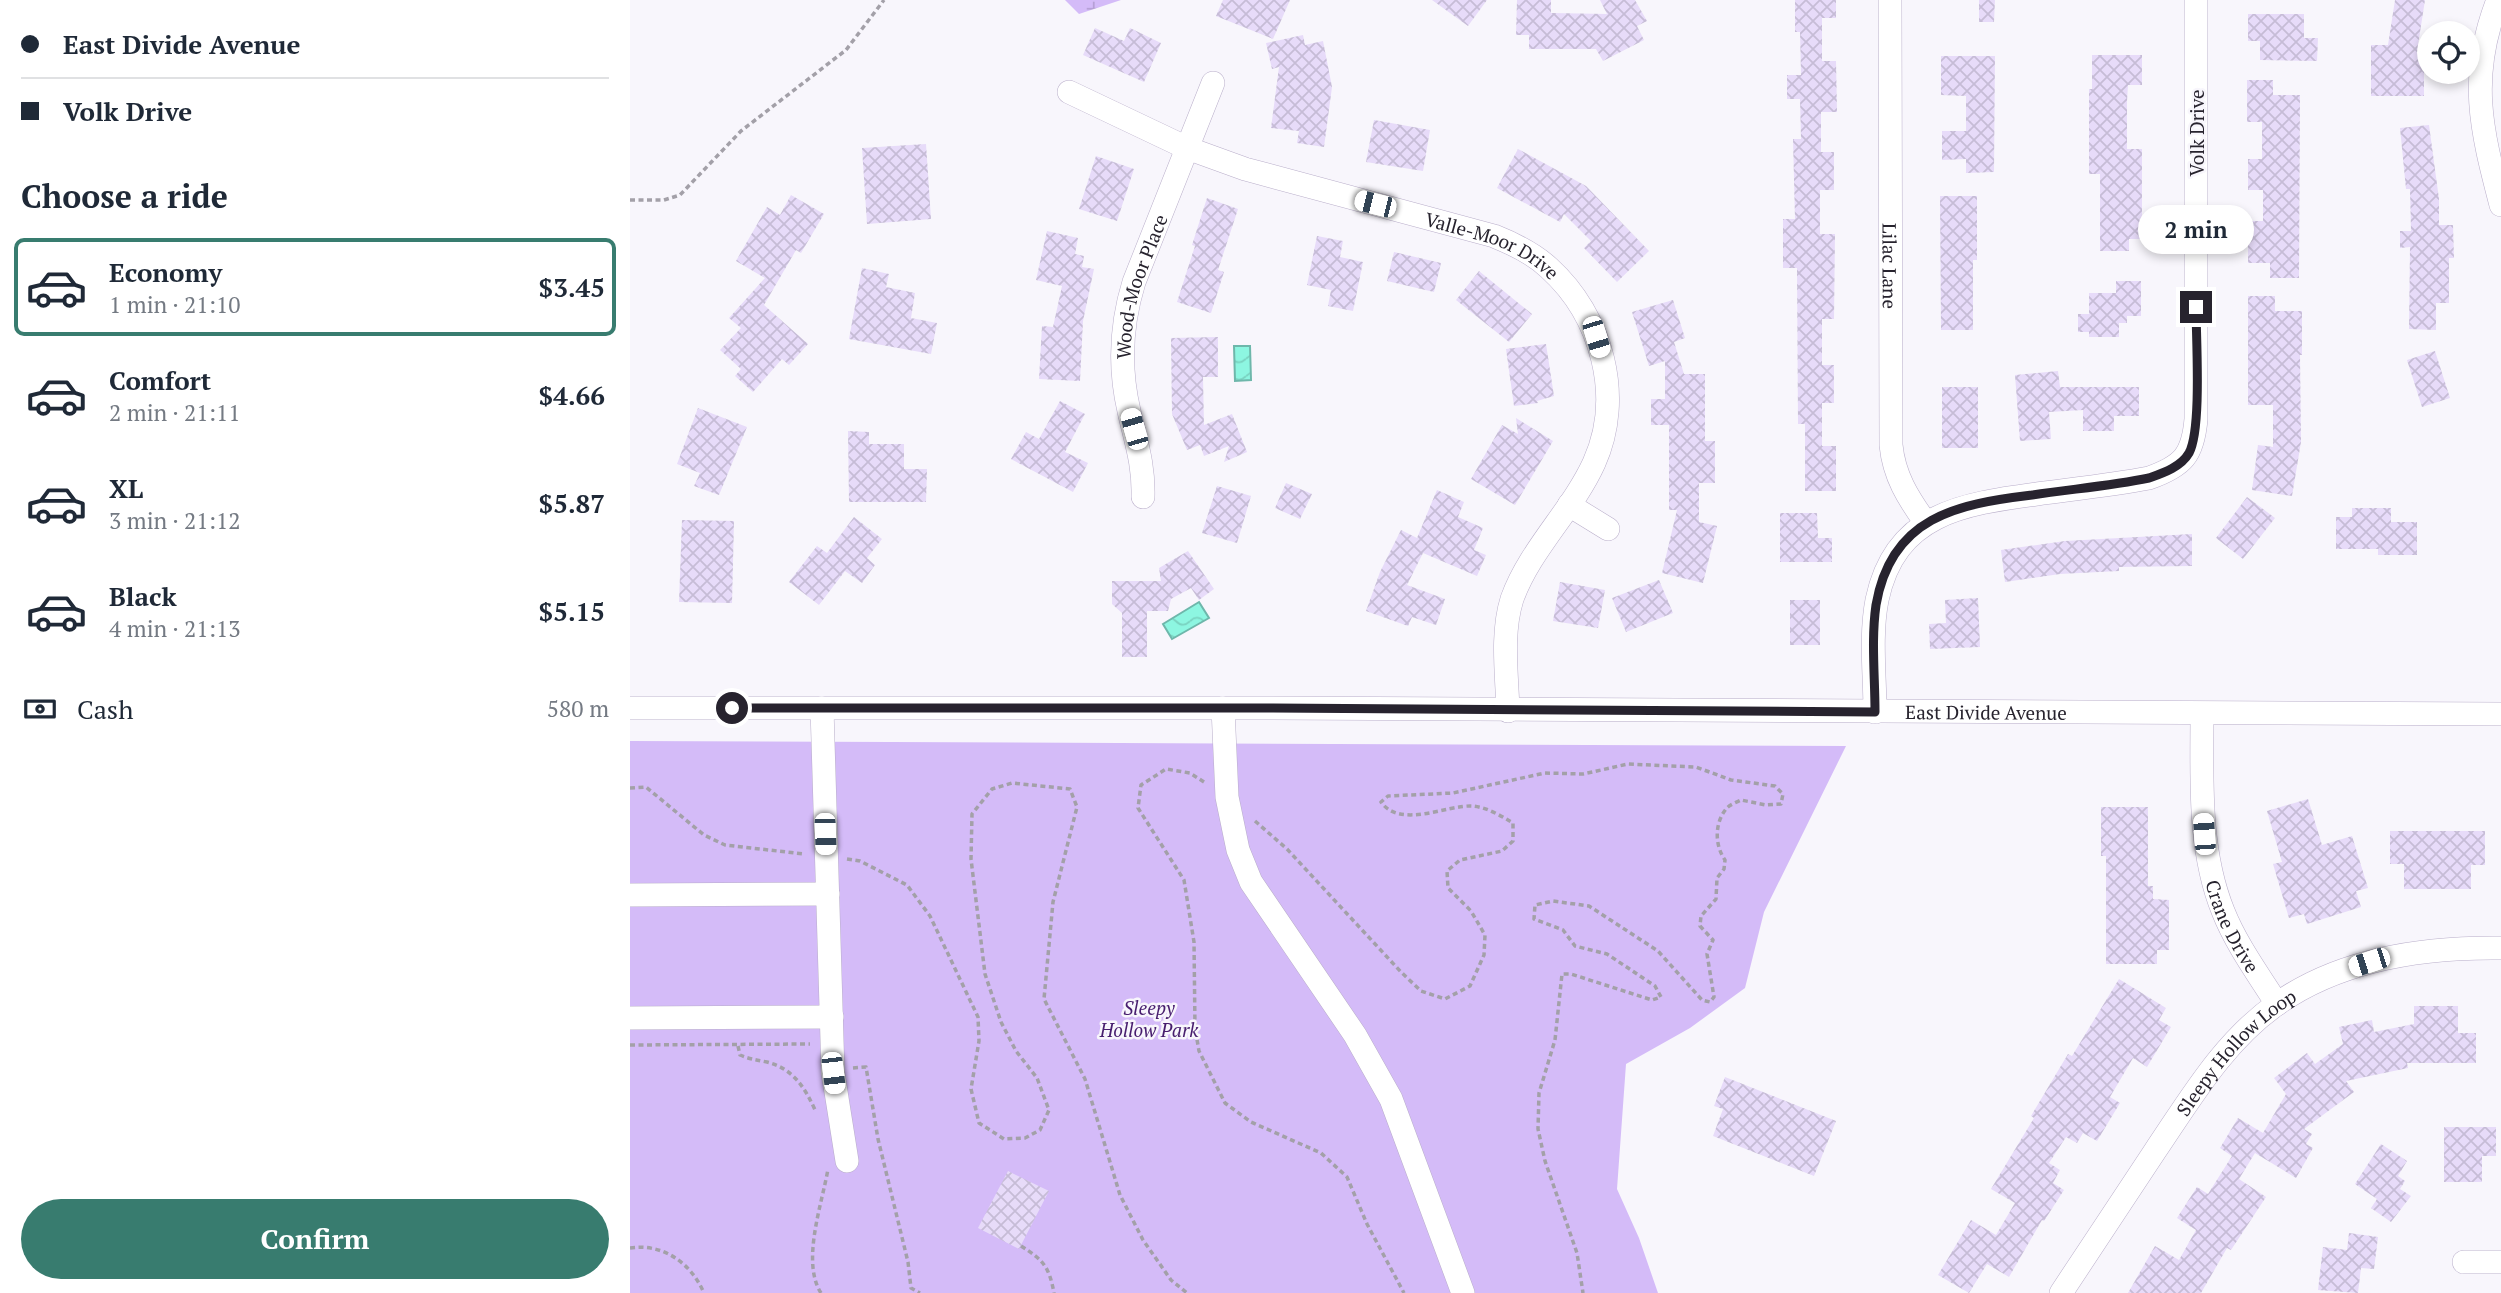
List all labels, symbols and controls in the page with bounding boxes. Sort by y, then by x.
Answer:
map controls [2417,21,2480,84]
button: locate [2417,21,2480,84]
text: East Divide Avenue [63,27,300,61]
street label: Volk Drive [2184,89,2209,177]
text: Volk Drive [63,94,192,128]
text: Choose a ride [21,175,228,217]
car [1353,189,1398,219]
callout: 2 min [2138,205,2254,254]
street label: Valle-Moor Drive [1423,206,1565,284]
street label: Wood-Moor Place [1110,210,1172,359]
text: 2 min [2165,214,2227,245]
street label: Lilac Lane [1878,223,1903,309]
text: Economy [109,255,222,289]
icon: car [25,256,88,319]
text: $3.45 [539,270,605,304]
text: 1 min · 21:10 [109,289,241,320]
route end [2180,291,2212,323]
car [1580,314,1613,360]
text: Comfort [109,363,211,397]
icon: car [25,364,88,427]
text: $4.66 [539,378,605,412]
text: 2 min · 21:11 [109,397,241,428]
car [1119,406,1150,452]
text: XL [109,471,143,505]
icon: car [25,472,88,535]
text: $5.87 [539,486,605,520]
text: 3 min · 21:12 [109,505,241,536]
text: Black [109,579,177,613]
icon: car [25,580,88,643]
text: $5.15 [539,594,605,628]
text: 4 min · 21:13 [109,613,241,644]
icon: cash [21,690,59,728]
text: Cash [77,692,133,726]
route start [716,692,748,724]
text: 580 m [547,693,609,724]
street label: East Divide Avenue [1905,699,2067,724]
car [2193,812,2216,856]
car [814,813,837,855]
street label: Crane Drive [2201,877,2266,977]
car [2346,946,2393,978]
street label: Sleepy Hollow Loop [2170,983,2300,1120]
park label: Sleepy Hollow Park [1099,995,1199,1042]
car [821,1051,846,1095]
button: Confirm [21,1199,609,1279]

